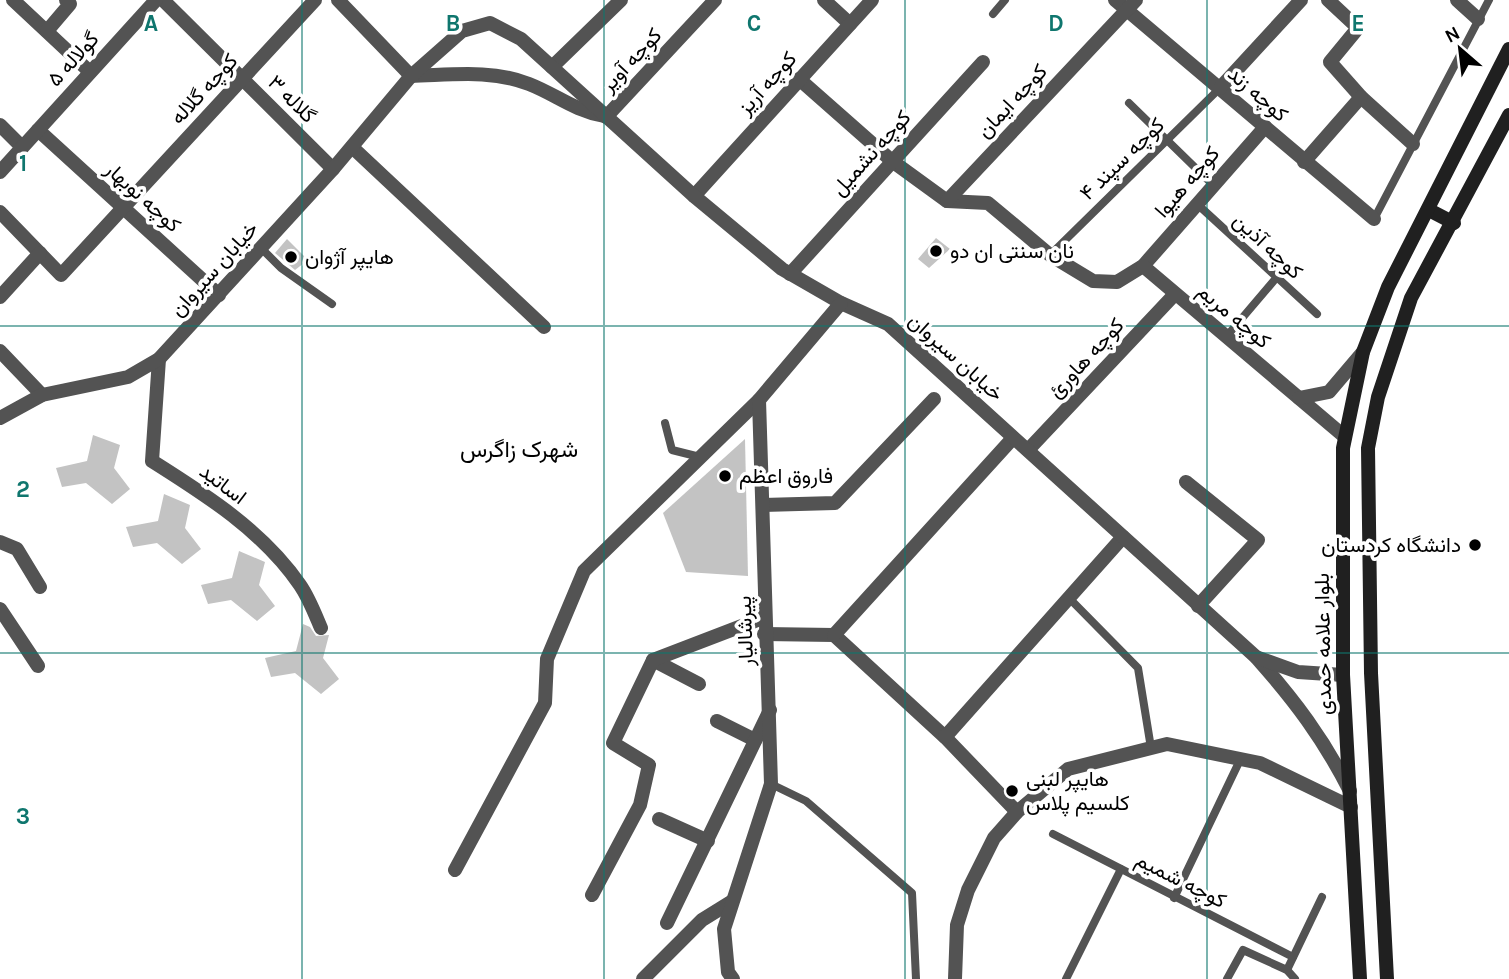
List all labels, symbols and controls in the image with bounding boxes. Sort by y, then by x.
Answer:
text: A [144,10,158,37]
text: B [446,10,460,37]
text: C [747,10,761,37]
text: D [1048,10,1064,37]
text: E [1351,10,1365,37]
north arrow [1425,14,1495,84]
text: N [1441,22,1464,48]
street label: کوچه آویر [595,23,668,99]
street label: گولاله ۵ [42,27,104,92]
street label: کوچه آریز [732,47,803,121]
street label: کوچه گلاله [165,49,244,131]
street label: کوچه ایمان [972,59,1054,144]
street label: کوچه زند [1222,61,1293,128]
street label: گلاله ۳ [263,70,321,128]
street label: کوچه نشمیل [826,105,917,202]
street label: کوچه سپند ۴ [1075,113,1171,207]
street label: کوچه هیوا [1150,142,1226,224]
text: 1 [19,150,27,177]
street label: کوچه نوبهار [98,156,186,239]
street label: کوچه آذین [1227,208,1308,286]
street label: خیابان سیروان [165,217,264,322]
place label: نان سنتی ان دو [950,239,1074,264]
marker: نان سنتی ان دو [928,243,944,259]
place label: هایپر آژوان [305,245,394,271]
marker: هایپر آژوان [283,249,299,265]
street label: کوچه مریم [1191,279,1275,355]
street label: خیابان سیروان [903,308,1008,407]
street label: کوچه هاورئ [1043,313,1130,404]
district label: شهرک زاگرس [460,436,578,464]
street label: اساتید [195,459,251,509]
place label: فاروق اعظم [739,464,833,490]
marker: فاروق اعظم [717,468,733,484]
text: 2 [16,476,30,503]
place label: دانشگاه کردستان [1321,533,1461,558]
marker: دانشگاه کردستان [1467,537,1483,553]
street label: بلوار علامه حمدی [1310,573,1337,715]
street label: پیرشالیار [732,595,760,668]
place label: هایپر لبنی کلسیم پلاس [1026,767,1130,817]
marker: هایپر لبنی کلسیم پلاس [1004,783,1020,799]
text: 3 [16,803,30,830]
street label: کوچه شمیم [1131,847,1230,915]

